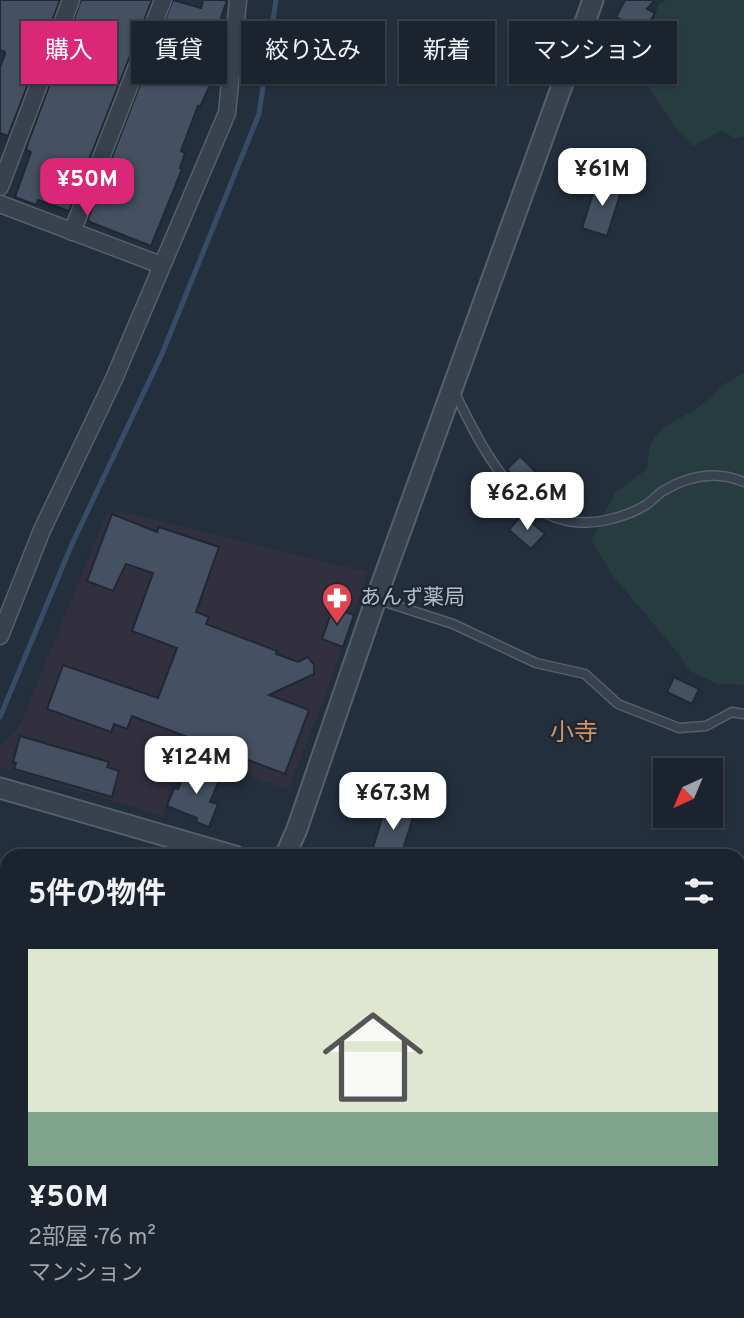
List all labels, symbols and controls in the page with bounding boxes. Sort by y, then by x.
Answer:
chip: 購入 [21,21,117,84]
chip: 賃貸 [131,21,227,84]
chip: 絞り込み [241,21,385,84]
chip: 新着 [399,21,495,84]
chip: マンション [509,21,677,84]
pin: ¥61M [561,148,643,208]
text: ¥61M [574,156,630,185]
pin: ¥50M [46,158,128,218]
text: ¥50M [56,166,118,195]
pin: ¥62.6M [470,472,584,532]
text: ¥62.6M [487,480,567,509]
pharmacy icon: あんず薬局 [320,581,354,625]
place label: あんず薬局 [360,585,465,612]
district label: 小寺 [550,719,598,749]
pin: ¥124M [147,736,245,796]
text: ¥124M [161,744,231,773]
north arrow [653,758,723,828]
map controls [653,758,723,828]
pin: ¥67.3M [336,772,450,832]
text: ¥67.3M [355,780,431,809]
icon: filters [680,872,718,910]
text: 5件の物件 [28,877,166,914]
icon: home [310,994,436,1120]
text: ¥50M [28,1180,109,1217]
text: 2部屋 · 76 m² [28,1224,156,1253]
text: マンション [28,1260,143,1289]

